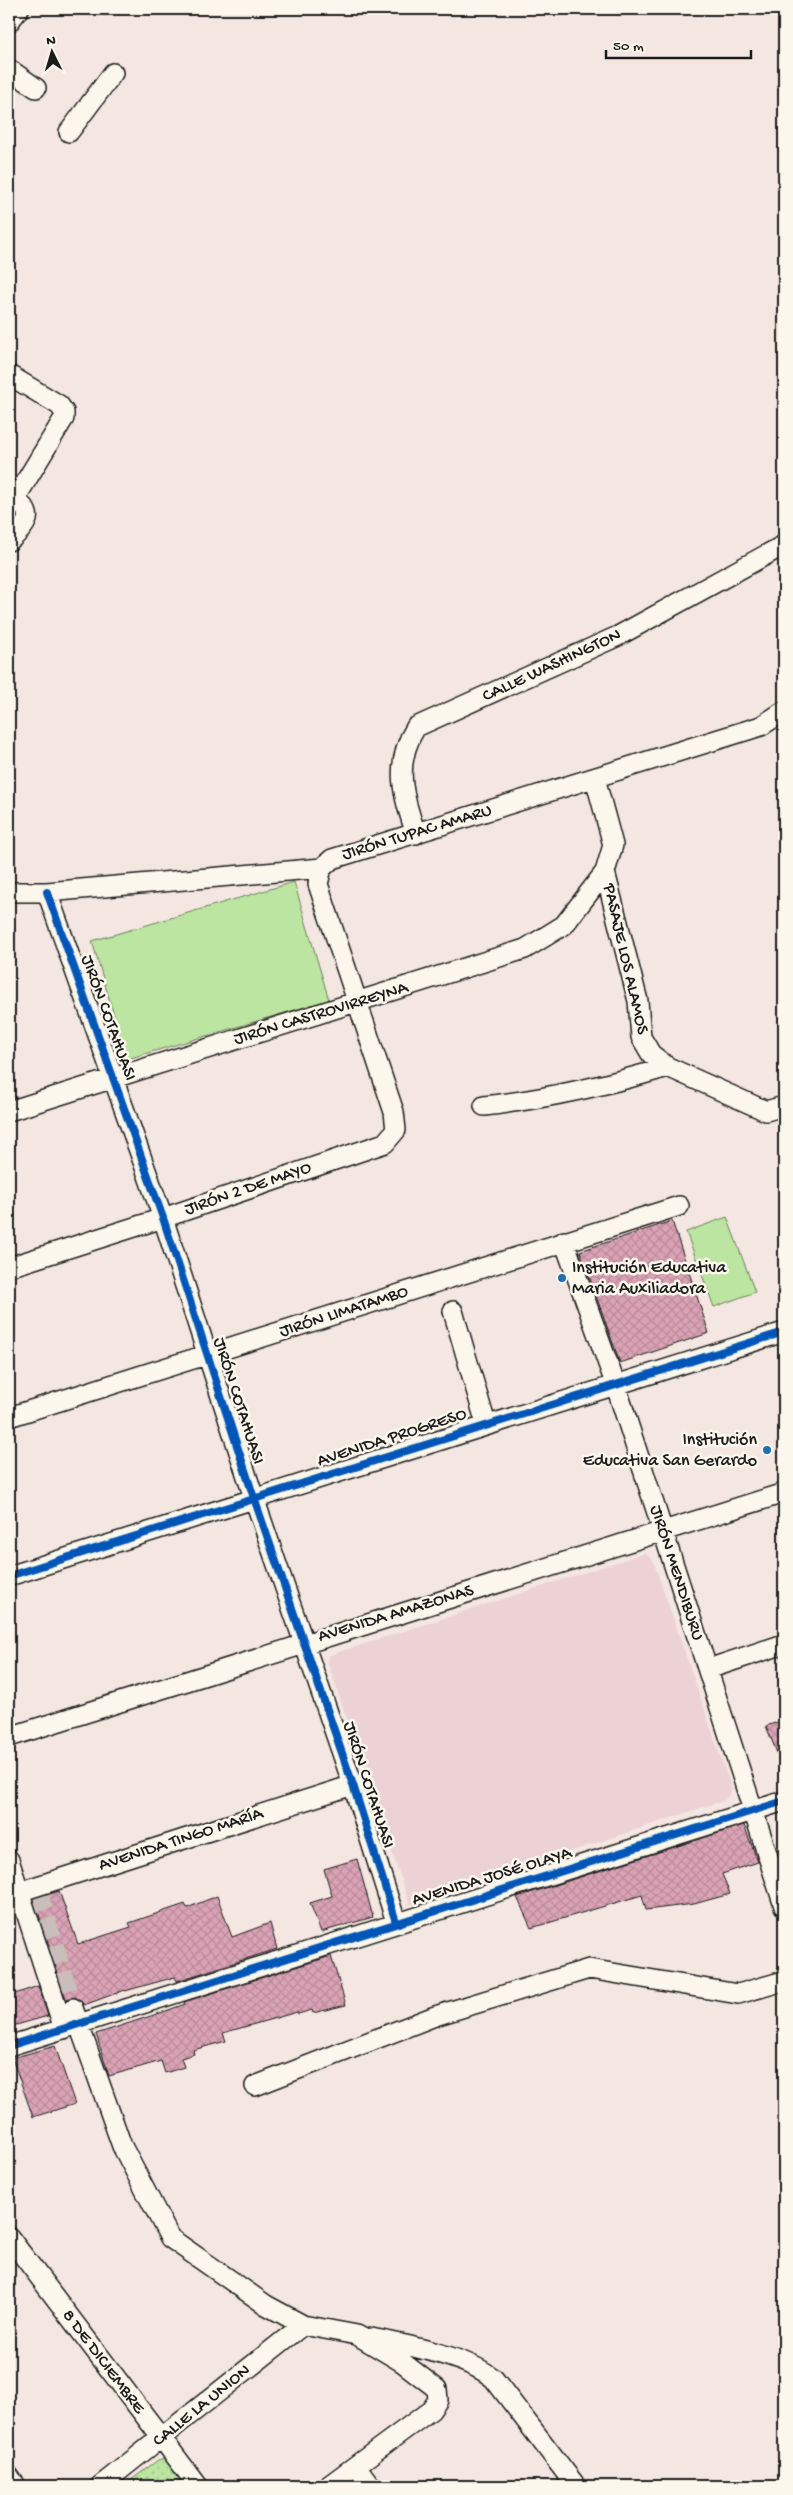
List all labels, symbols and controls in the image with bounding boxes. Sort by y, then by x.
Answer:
north arrow [28,28,78,78]
scale bar [606,28,750,60]
text: N [46,33,56,50]
text: 50 m [613,38,644,56]
street label: CALLE WASHINGTON [479,625,625,707]
street label: JIRÓN TUPAC AMARU [340,800,494,866]
street label: PASAJE LOS ALAMOS [597,881,653,1037]
street label: JIRÓN COTAHUASI [76,952,140,1084]
street label: JIRÓN CASTROVIRREYNA [231,977,412,1051]
street label: JIRÓN 2 DE MAYO [182,1157,314,1221]
place label: Institución Educativa Maria Auxiliadora [572,1258,727,1300]
marker: Institución Educativa Maria Auxiliadora [556,1272,568,1284]
street label: JIRÓN LIMATAMBO [277,1281,411,1343]
street label: JIRÓN COTAHUASI [208,1335,268,1467]
street label: AVENIDA PROGRESO [315,1404,470,1472]
place label: Institución Educativa San Gerardo [583,1430,757,1472]
marker: Institución Educativa San Gerardo [761,1444,773,1456]
street label: JIRÓN MENDIBURU [644,1503,708,1643]
street label: AVENIDA AMAZONAS [316,1580,477,1648]
street label: JIRÓN COTAHUASI [338,1719,398,1851]
street label: AVENIDA TINGO MARÍA [96,1803,267,1876]
street label: AVENIDA JOSÉ OLAYA [410,1842,576,1911]
street label: 8 DE DICIEMBRE [57,2306,149,2419]
street label: CALLE LA UNION [149,2360,255,2452]

